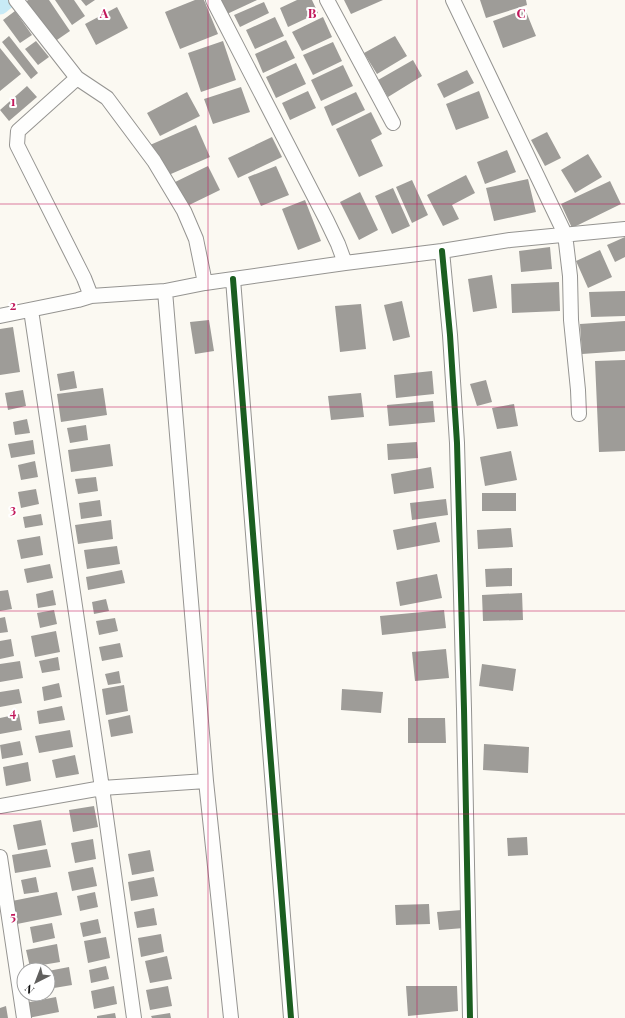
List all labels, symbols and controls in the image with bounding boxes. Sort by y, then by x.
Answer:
text: A [99,4,109,21]
text: B [308,4,317,21]
text: C [516,4,526,21]
text: 1 [11,92,16,109]
text: 2 [10,296,17,313]
text: 3 [10,500,16,517]
text: 4 [10,703,17,720]
text: 5 [10,907,16,924]
north arrow [16,962,56,1002]
text: N [21,982,37,998]

